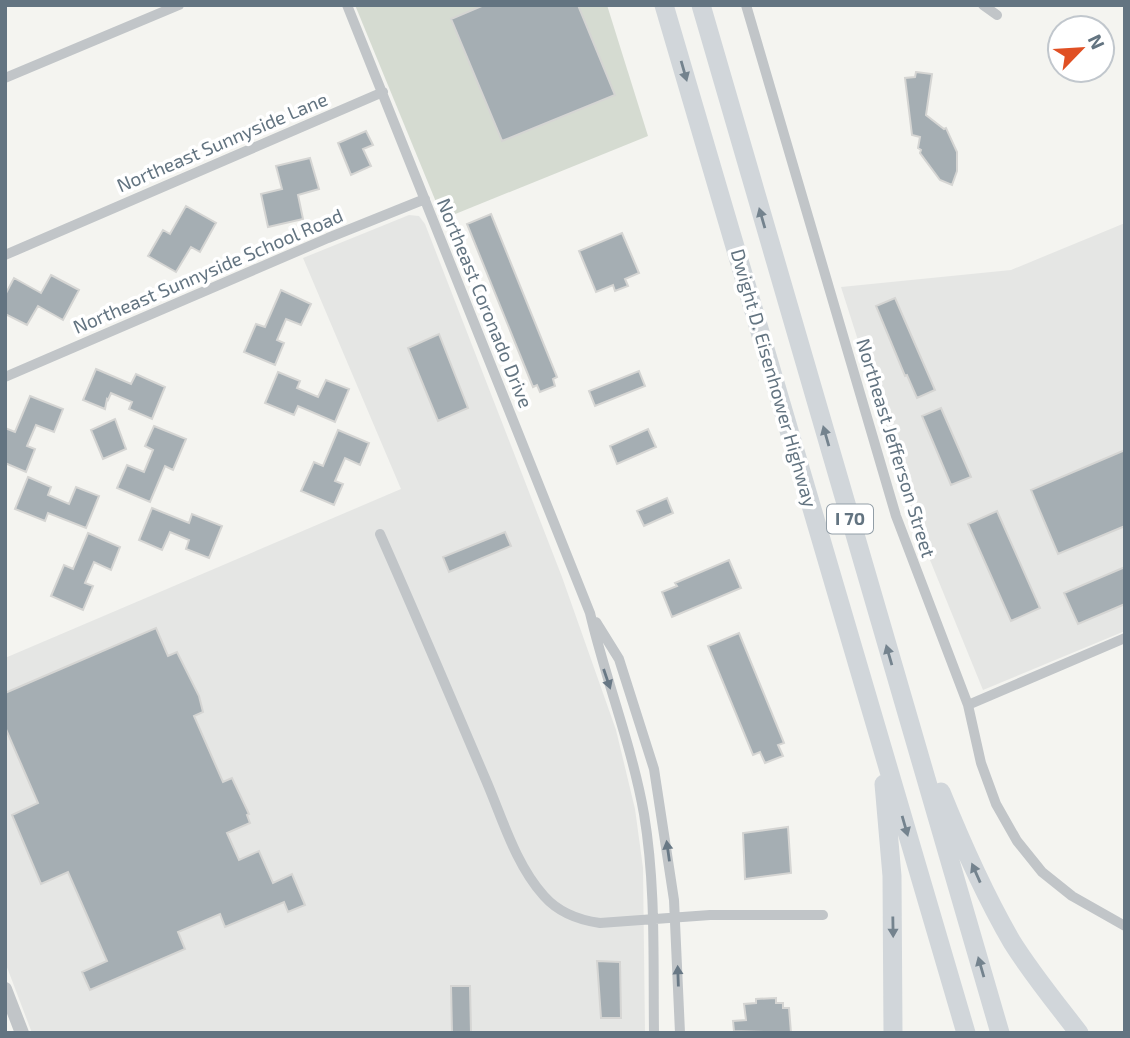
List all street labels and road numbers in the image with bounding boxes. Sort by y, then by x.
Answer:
street label: Northeast Sunnyside Lane [113,87,331,196]
street label: Northeast Coronado Drive [433,195,538,411]
street label: Northeast Sunnyside School Road [69,203,346,338]
street label: Dwight D. Eisenhower Highway [727,246,822,510]
street label: Northeast Jefferson Street [852,336,941,560]
road number: I 70 [827,504,873,534]

